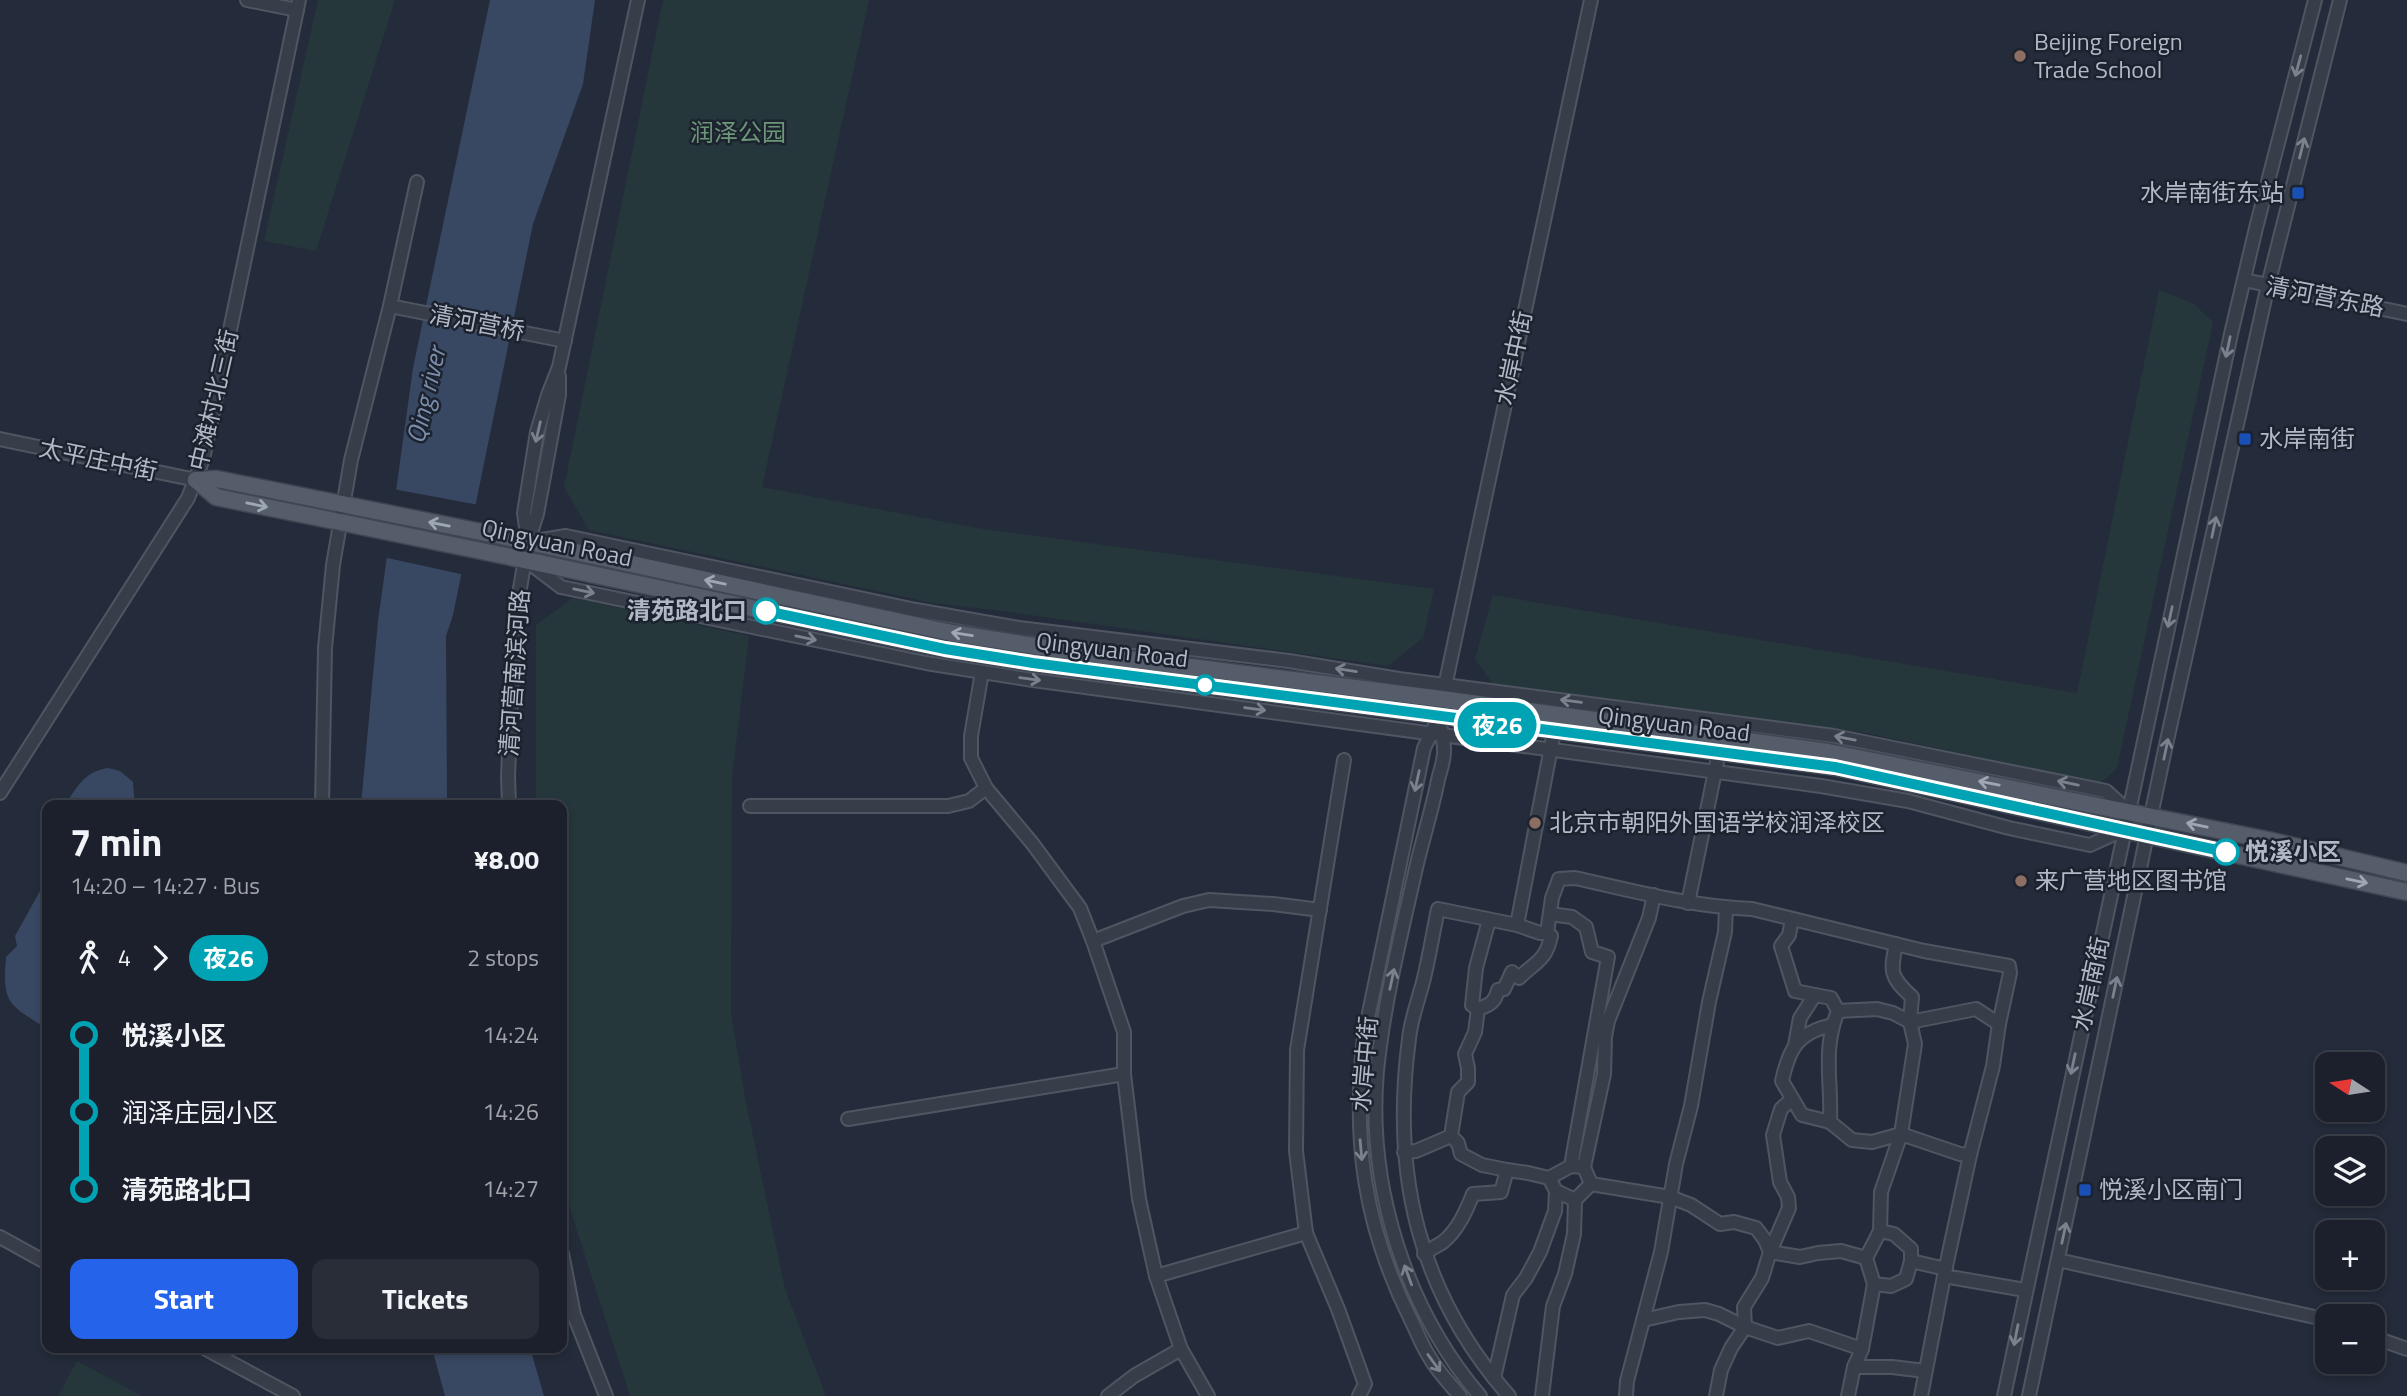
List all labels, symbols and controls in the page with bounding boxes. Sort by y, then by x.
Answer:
place label: Beijing Foreign Trade School [2034,23,2183,87]
marker: Beijing Foreign Trade School [2012,48,2028,64]
one-way arrow [2291,54,2304,77]
park label: 润泽公园 [690,114,786,150]
one-way arrow [2296,137,2309,160]
place label: 水岸南街东站 [2140,174,2284,210]
marker: 水岸南街东站 [2290,185,2306,201]
street label: 清河营东路 [2263,267,2388,325]
street label: 清河营桥 [427,295,528,349]
street label: 水岸中街 [1485,307,1541,408]
street label: 中滩村北三街 [179,326,247,474]
one-way arrow [2221,335,2235,358]
water label: Qing river [396,340,456,447]
one-way arrow [531,420,544,443]
place label: 水岸南街 [2259,420,2355,456]
street label: 太平庄中街 [36,429,161,489]
marker: 水岸南街 [2237,431,2253,447]
one-way arrow [245,499,268,512]
street label: Qingyuan Road [479,509,636,576]
one-way arrow [2208,516,2222,539]
one-way arrow [428,517,451,530]
one-way arrow [704,575,727,589]
one-way arrow [572,585,595,599]
street label: 清河营南滨河路 [490,588,538,758]
place label: 清苑路北口 [627,592,747,628]
marker: 清苑路北口 [753,598,779,624]
one-way arrow [2162,605,2176,628]
street label: Qingyuan Road [1034,622,1190,676]
one-way arrow [951,627,973,640]
one-way arrow [794,631,817,645]
one-way arrow [1335,663,1358,676]
one-way arrow [1018,673,1041,686]
unlabelled marker [1195,675,1215,695]
one-way arrow [1560,694,1583,707]
street label: Qingyuan Road [1596,696,1752,750]
line badge: 夜26 [1457,702,1537,748]
one-way arrow [1244,703,1266,716]
text: 夜26 [1472,707,1522,743]
one-way arrow [1834,730,1857,744]
one-way arrow [2159,738,2173,761]
one-way arrow [1410,769,1424,792]
one-way arrow [1978,776,2001,790]
one-way arrow [2057,776,2080,790]
place label: 北京市朝阳外国语学校润泽校区 [1549,804,1885,840]
text: 7 min [70,813,162,871]
marker: 北京市朝阳外国语学校润泽校区 [1527,815,1543,831]
one-way arrow [2186,818,2209,832]
place label: 悦溪小区 [2245,833,2341,869]
marker: 悦溪小区 [2213,839,2239,865]
text: ¥8.00 [474,840,539,879]
place label: 来广营地区图书馆 [2035,862,2227,898]
text: 14:20 – 14:27 · Bus [70,868,260,903]
marker: 来广营地区图书馆 [2013,873,2029,889]
one-way arrow [2345,875,2368,888]
street label: 水岸南街 [2062,933,2118,1034]
icon: walk [70,939,108,977]
icon: forward [141,939,179,977]
text: 4 [118,940,131,975]
text: 夜26 [203,940,254,976]
text: 2 stops [467,940,539,975]
one-way arrow [1386,968,1399,991]
one-way arrow [2109,976,2123,999]
street label: 水岸中街 [1342,1015,1386,1113]
text: 悦溪小区 [122,1016,226,1055]
text: 14:24 [482,1017,539,1052]
one-way arrow [2066,1052,2080,1075]
north arrow [2315,1052,2385,1122]
map controls [2315,1052,2385,1374]
text: 润泽庄园小区 [122,1093,278,1132]
text: 14:26 [482,1094,539,1129]
button: layers [2315,1136,2385,1206]
one-way arrow [1355,1138,1368,1161]
text: 清苑路北口 [122,1170,252,1209]
text: 14:27 [482,1171,539,1206]
place label: 悦溪小区南门 [2099,1171,2243,1207]
marker: 悦溪小区南门 [2077,1182,2093,1198]
button: + [2315,1220,2385,1290]
one-way arrow [2057,1222,2071,1245]
button: Start [70,1259,298,1339]
button: Tickets [312,1259,539,1339]
one-way arrow [1401,1264,1413,1286]
button: − [2315,1304,2385,1374]
one-way arrow [2009,1323,2023,1346]
one-way arrow [1427,1353,1441,1372]

